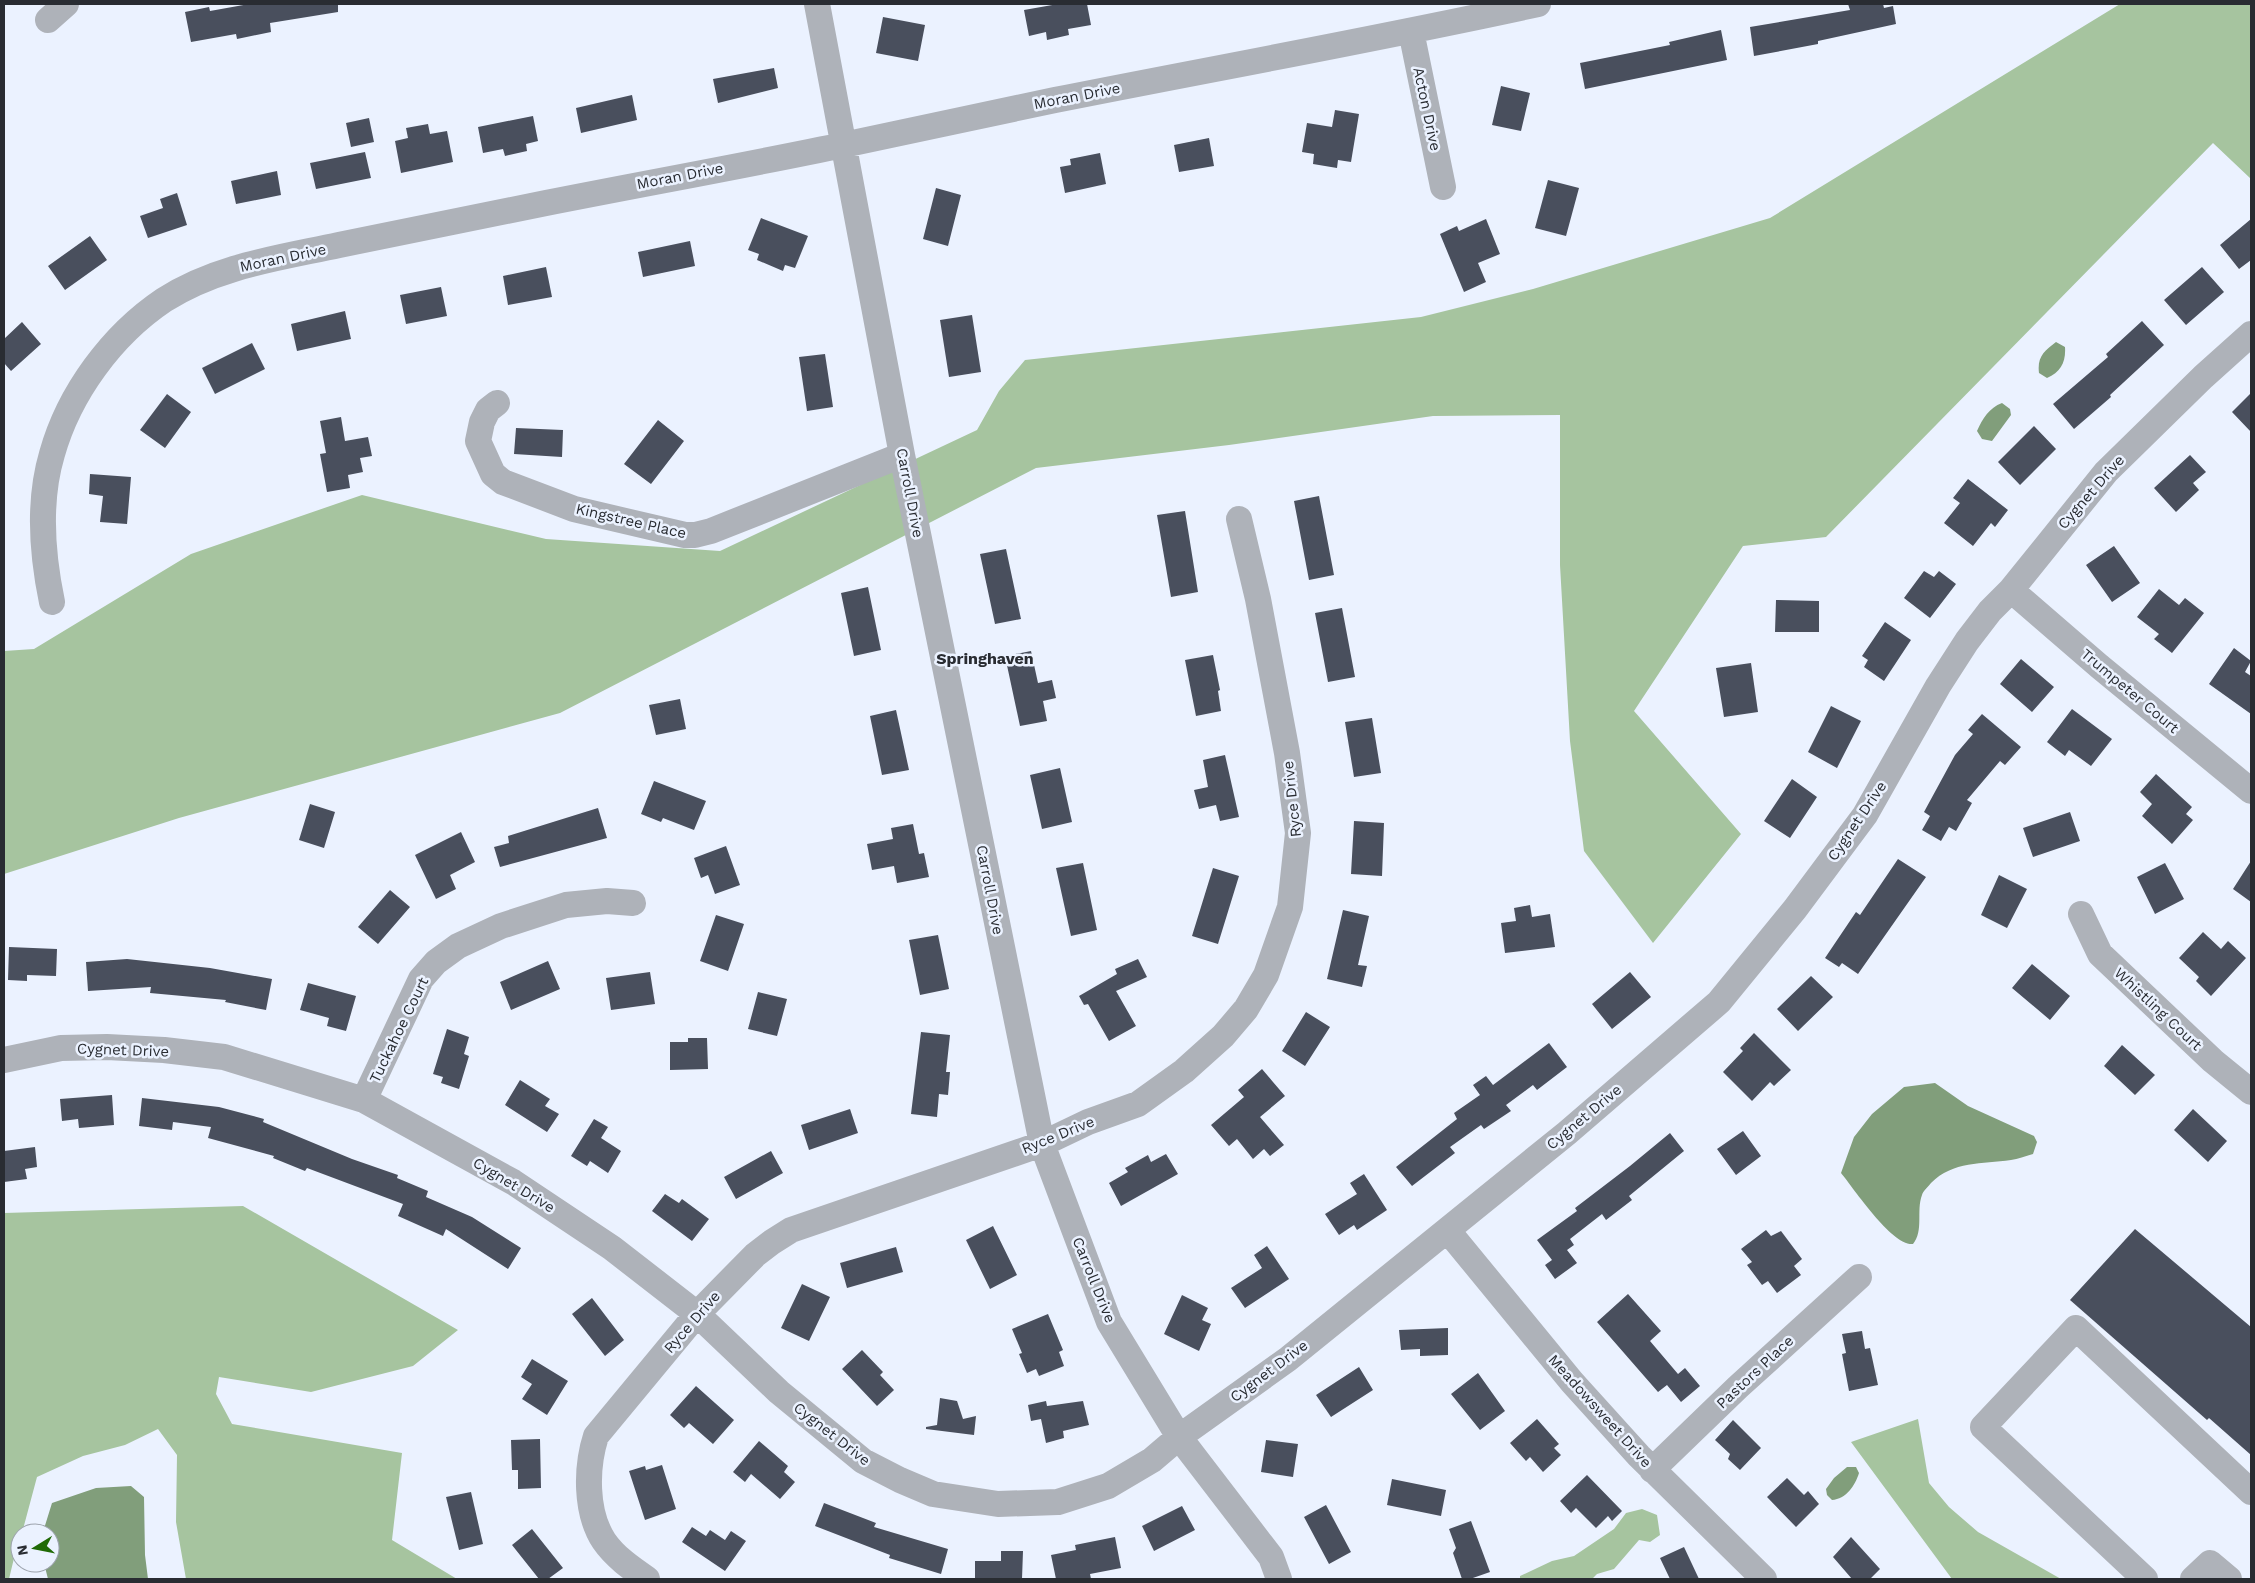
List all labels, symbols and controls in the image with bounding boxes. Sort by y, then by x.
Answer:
street label: Acton Drive [1409,65,1445,153]
street label: Moran Drive [1032,79,1122,113]
street label: Moran Drive [635,159,725,193]
street label: Moran Drive [238,240,328,276]
street label: Carroll Drive [892,447,928,539]
street label: Cygnet Drive [2054,451,2128,533]
street label: Kingstree Place [574,500,688,542]
street label: Trumpeter Court [2078,645,2183,738]
district label: Springhaven [936,649,1034,668]
street label: Ryce Drive [1279,760,1305,838]
street label: Cygnet Drive [1824,778,1890,864]
street label: Carroll Drive [972,844,1008,936]
street label: Whistling Court [2110,964,2206,1055]
street label: Tuckahoe Court [366,974,433,1086]
street label: Cygnet Drive [76,1039,170,1061]
street label: Cygnet Drive [1543,1080,1625,1154]
street label: Ryce Drive [1019,1112,1097,1158]
street label: Cygnet Drive [470,1153,558,1217]
street label: Carroll Drive [1069,1235,1119,1325]
street label: Ryce Drive [660,1287,724,1357]
street label: Pastors Place [1713,1332,1797,1412]
street label: Cygnet Drive [1227,1336,1311,1406]
street label: Meadowsweet Drive [1544,1351,1656,1471]
street label: Cygnet Drive [790,1398,874,1470]
north arrow [10,1523,60,1573]
text: N [13,1544,31,1557]

